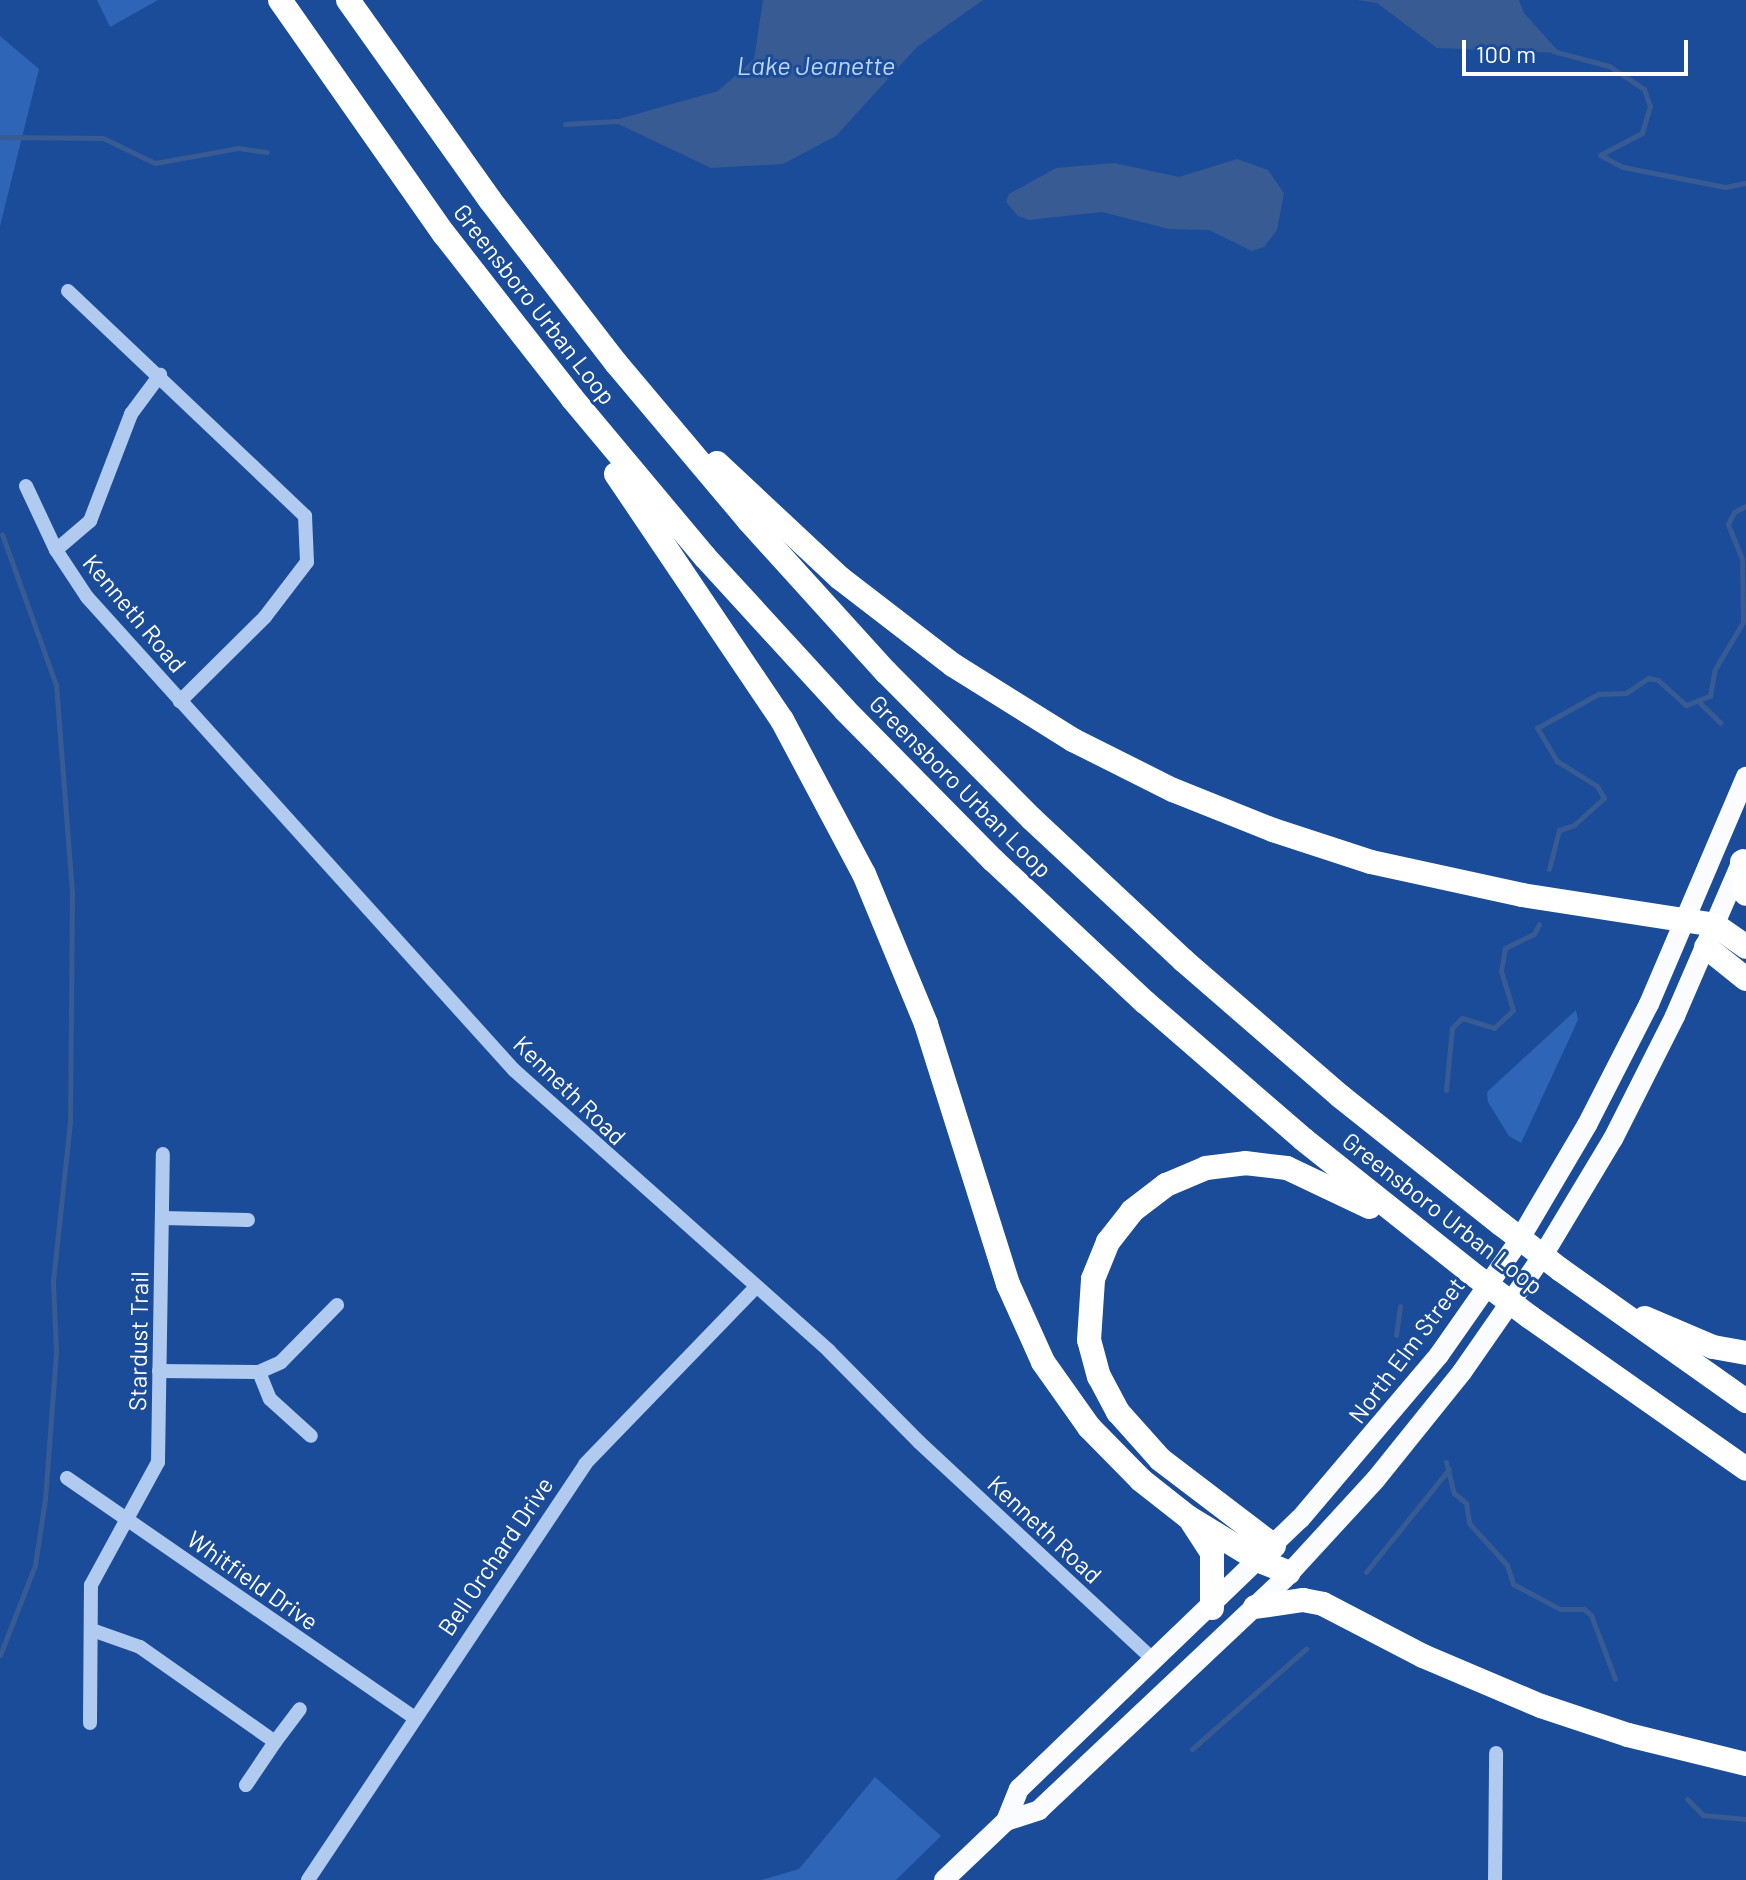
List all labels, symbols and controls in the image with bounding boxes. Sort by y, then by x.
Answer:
scale bar [1466,24,1692,74]
text: 100 m [1476,39,1536,68]
water label: Lake Jeanette [737,49,895,81]
street label: Greensboro Urban Loop [448,198,622,410]
street label: Kenneth Road [77,548,193,678]
street label: Greensboro Urban Loop [864,689,1058,883]
street label: Kenneth Road [508,1029,632,1151]
street label: Greensboro Urban Loop [1337,1126,1549,1300]
street label: Stardust Trail [122,1271,154,1411]
street label: North Elm Street [1342,1271,1470,1429]
street label: Kenneth Road [982,1469,1108,1589]
street label: Bell Orchard Drive [431,1471,559,1641]
street label: Whitfield Drive [182,1524,324,1636]

